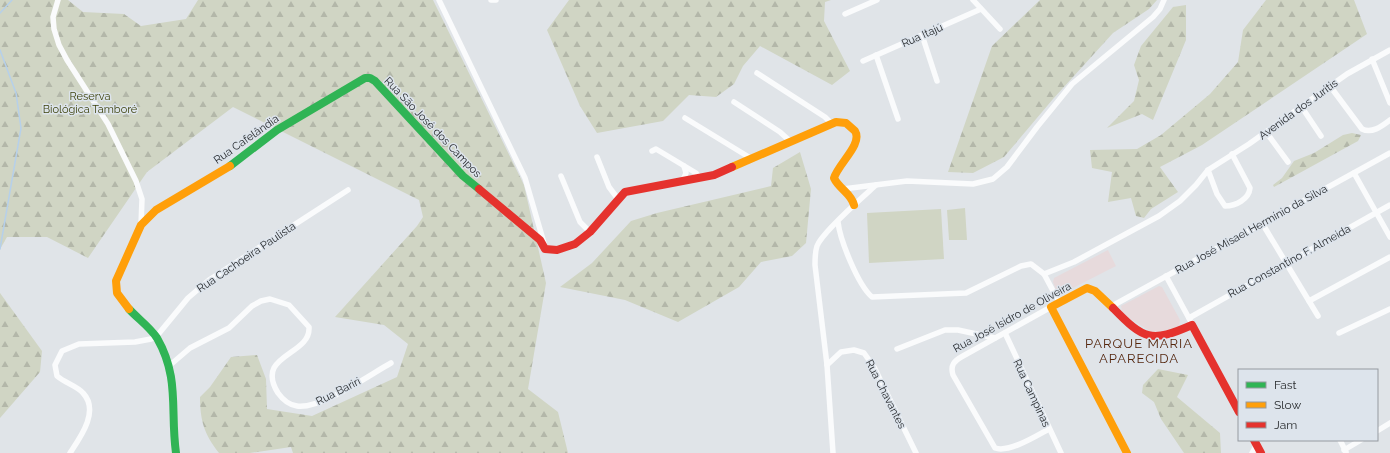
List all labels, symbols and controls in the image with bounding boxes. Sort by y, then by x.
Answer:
street label: Rua Itajú [900,21,945,50]
street label: Rua São José dos Campos [381,75,484,180]
street label: Avenida dos Juritis [1256,76,1340,142]
park label: Reserva Biológica Tamboré [43,90,138,116]
street label: Rua Cafelândia [211,112,281,167]
street label: Rua José Misael Hermínio da Silva [1173,182,1330,277]
street label: Rua Cachoeira Paulista [194,220,298,295]
street label: Rua Constantino F. Almeida [1226,222,1353,301]
street label: Rua José Isidro de Oliveira [951,280,1073,355]
district label: PARQUE MARIA APARECIDA [1085,336,1193,366]
street label: Rua Campinas [1010,357,1053,429]
street label: Rua Chavantes [863,358,909,431]
legend [1238,369,1378,441]
street label: Rua Bariri [314,375,363,408]
text: Fast [1274,378,1297,392]
text: Slow [1274,398,1301,412]
text: Jam [1274,418,1297,432]

